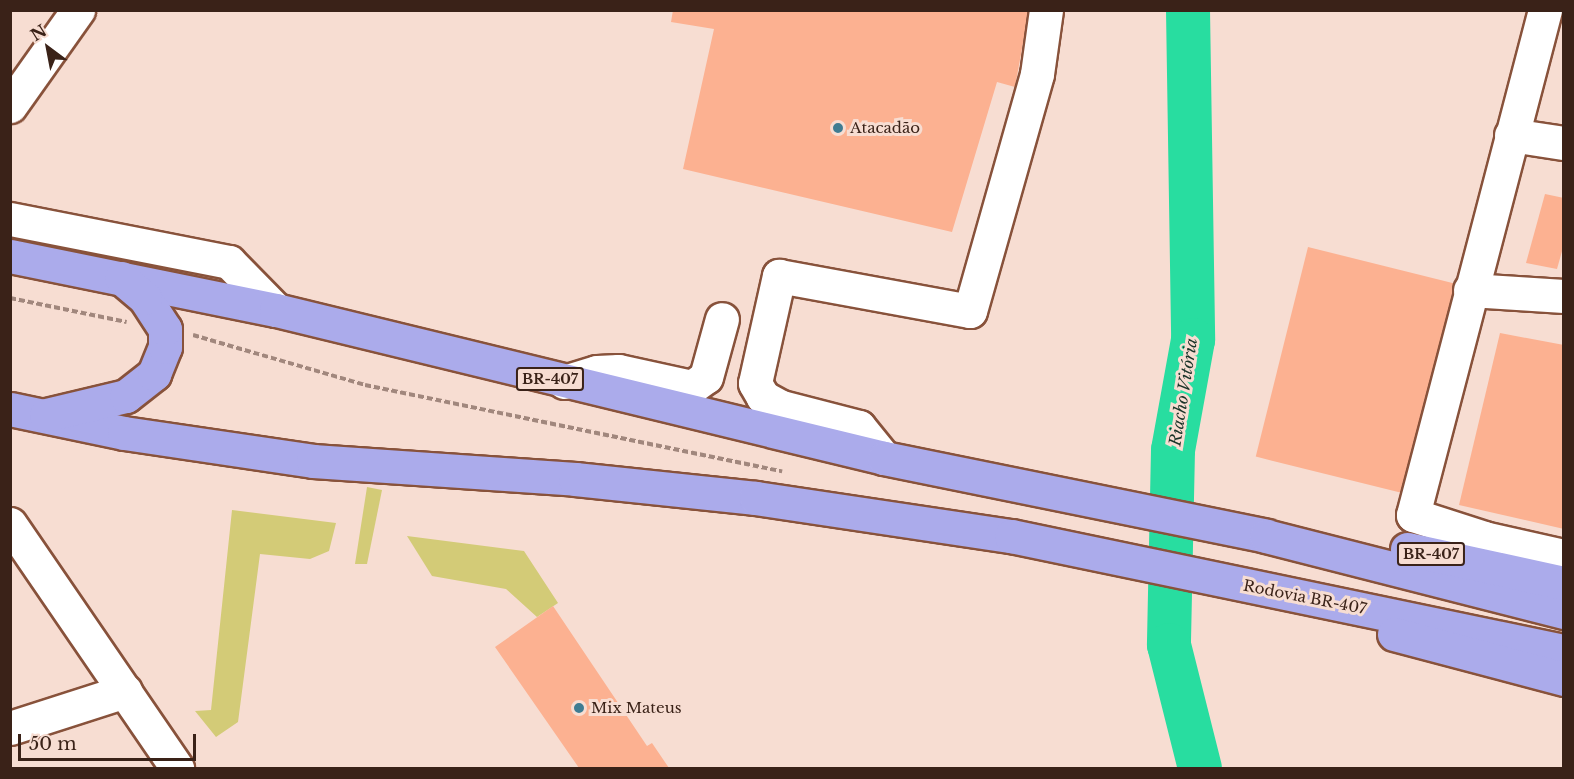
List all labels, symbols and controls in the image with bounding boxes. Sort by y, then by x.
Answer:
north arrow [18,18,78,78]
text: N [27,20,50,45]
place label: Atacadão [850,119,920,137]
marker: Atacadão [831,121,845,135]
water label: Riacho Vitória [1165,337,1201,447]
road number: BR-407 [516,368,584,390]
road number: BR-407 [1396,543,1466,565]
street label: Rodovia BR-407 [1242,576,1368,618]
place label: Mix Mateus [591,699,682,717]
marker: Mix Mateus [572,701,586,715]
scale bar [21,722,200,760]
text: 50 m [29,733,77,755]

